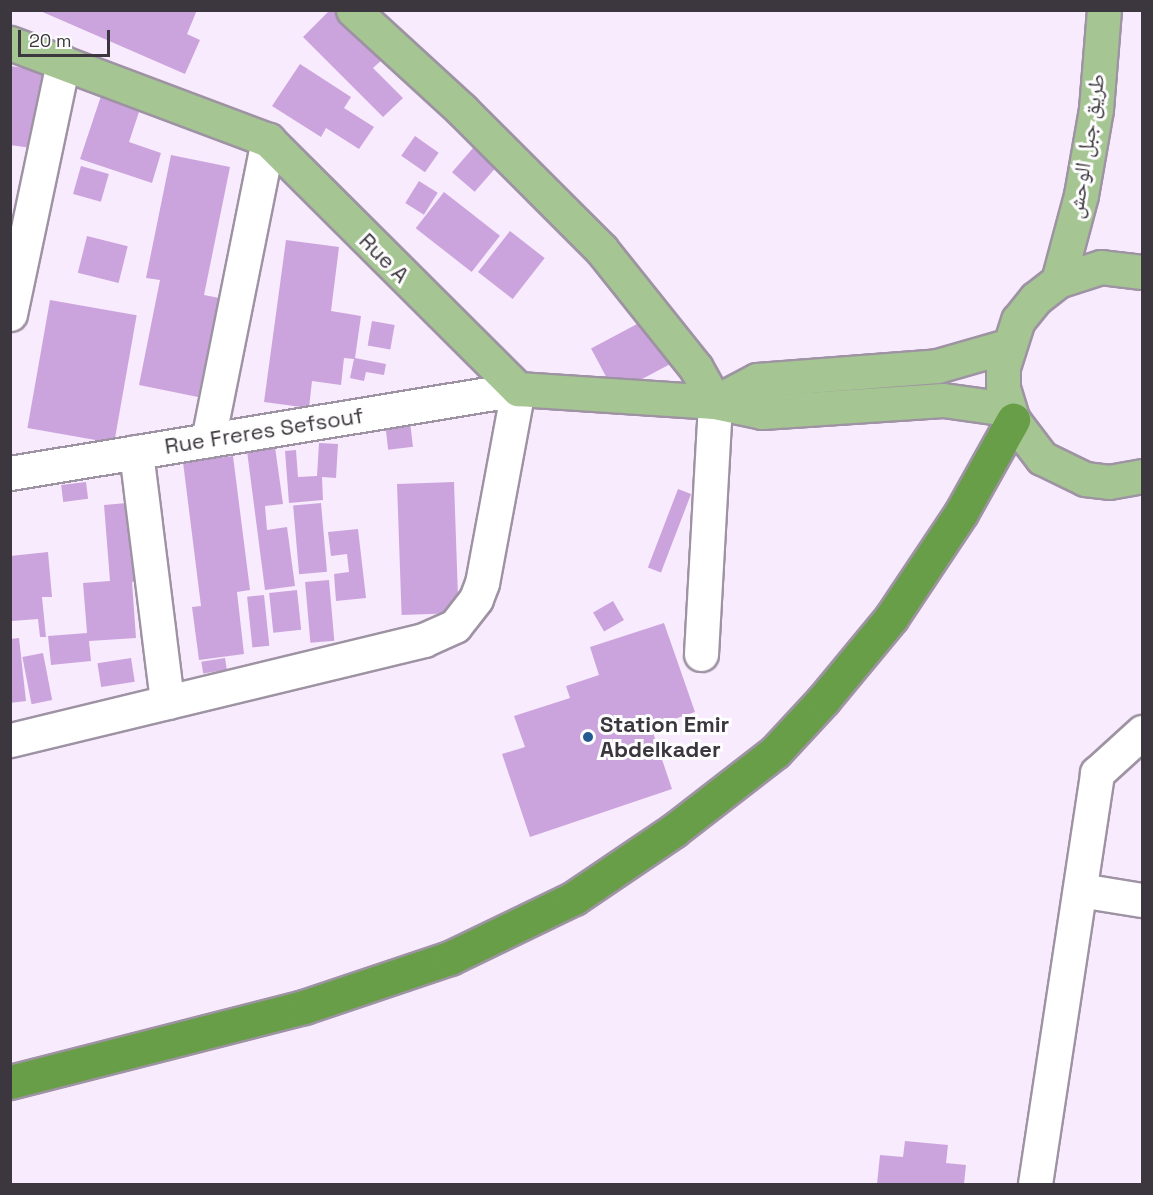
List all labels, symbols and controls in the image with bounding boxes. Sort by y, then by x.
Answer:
scale bar [21,18,112,56]
text: 20 m [29,29,72,52]
street label: طريق جبل الوحش [1062,72,1110,220]
street label: Rue A [353,227,415,289]
street label: Rue Freres Sefsouf [163,402,365,460]
place label: Station Emir Abdelkader [600,711,729,762]
marker: Station Emir Abdelkader [581,730,595,744]

